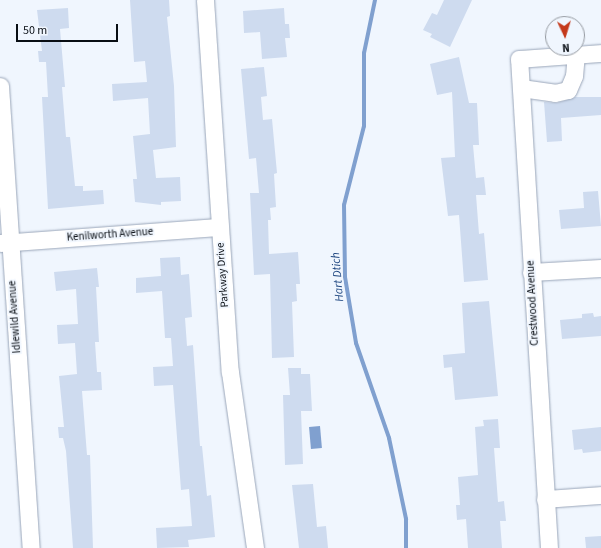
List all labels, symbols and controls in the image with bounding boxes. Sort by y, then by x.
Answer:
scale bar [18,16,120,42]
north arrow [545,16,585,56]
text: 50 m [23,22,47,39]
text: N [562,40,570,55]
street label: Kenilworth Avenue [66,225,154,245]
street label: Parkway Drive [214,242,232,308]
water label: Hart Dtich [329,252,347,302]
street label: Crestwood Avenue [524,260,542,346]
street label: Idlewild Avenue [6,280,24,354]

